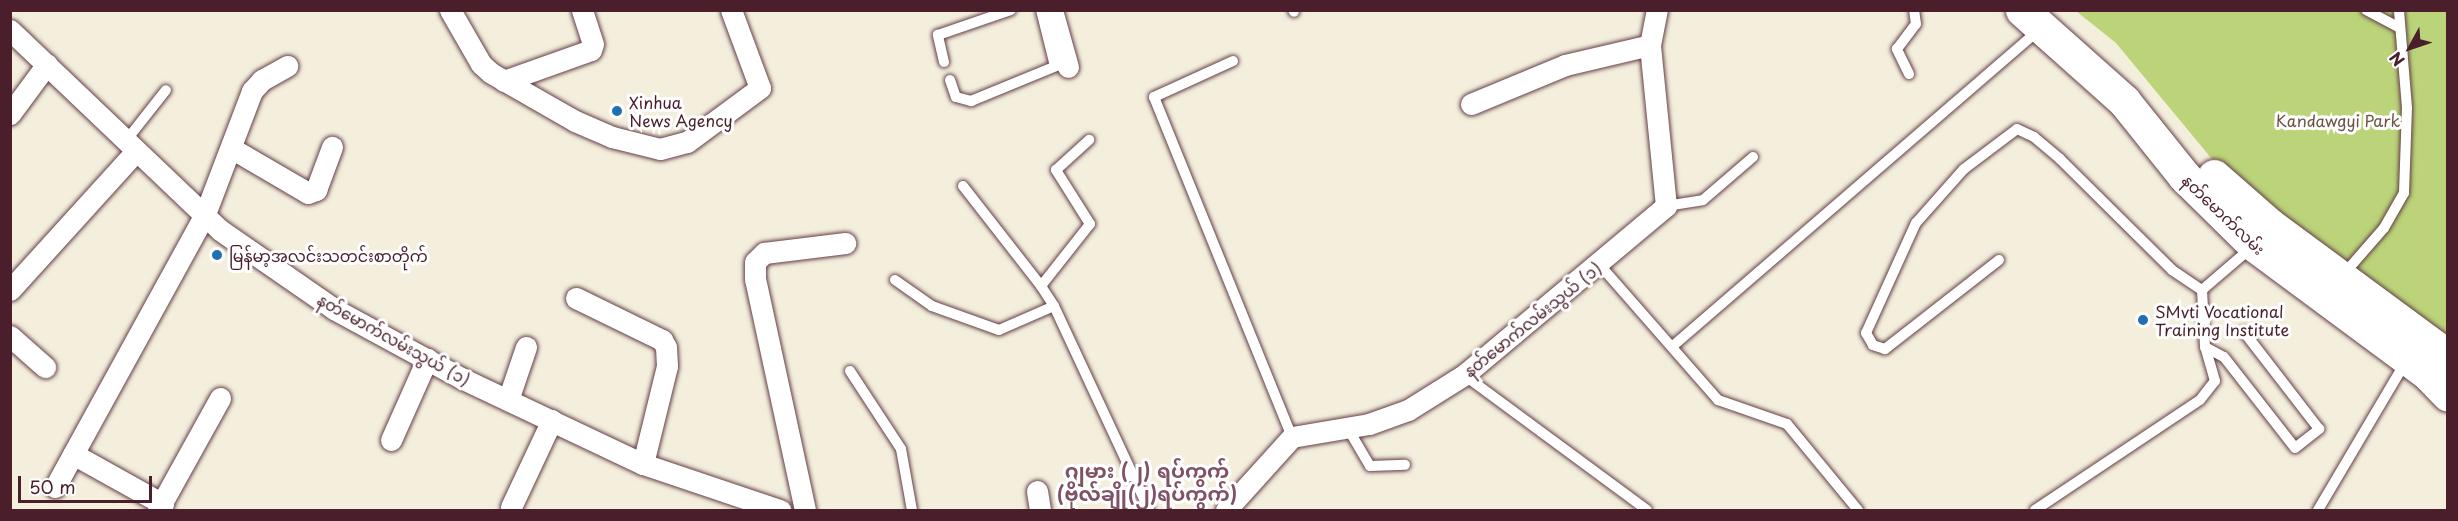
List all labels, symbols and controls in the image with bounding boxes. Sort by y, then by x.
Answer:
north arrow [2380,18,2440,78]
text: N [2383,47,2409,72]
place label: Xinhua News Agency [629,92,733,130]
marker: Xinhua News Agency [610,104,624,118]
park label: Kandawgyi Park [2275,110,2401,130]
street label: နတ်မောက်လမ်း [2179,170,2269,258]
place label: မြန်မာ့အလင်းသတင်းစာတိုက် [229,245,428,265]
marker: မြန်မာ့အလင်းသတင်းစာတိုက် [210,248,224,262]
street label: နတ်မောက်လမ်းသွယ် (၁) [1459,258,1605,380]
street label: နတ်မောက်လမ်းသွယ် (၁) [314,289,474,389]
place label: SMvti Vocational Training Institute [2155,301,2289,339]
marker: SMvti Vocational Training Institute [2136,313,2150,327]
district label: ဂျမား (၂) ရပ်ကွက် (ဗိုလ်ချို(၂)ရပ်ကွက်) [1057,458,1237,505]
scale bar [21,464,154,502]
text: 50 m [29,473,76,500]

